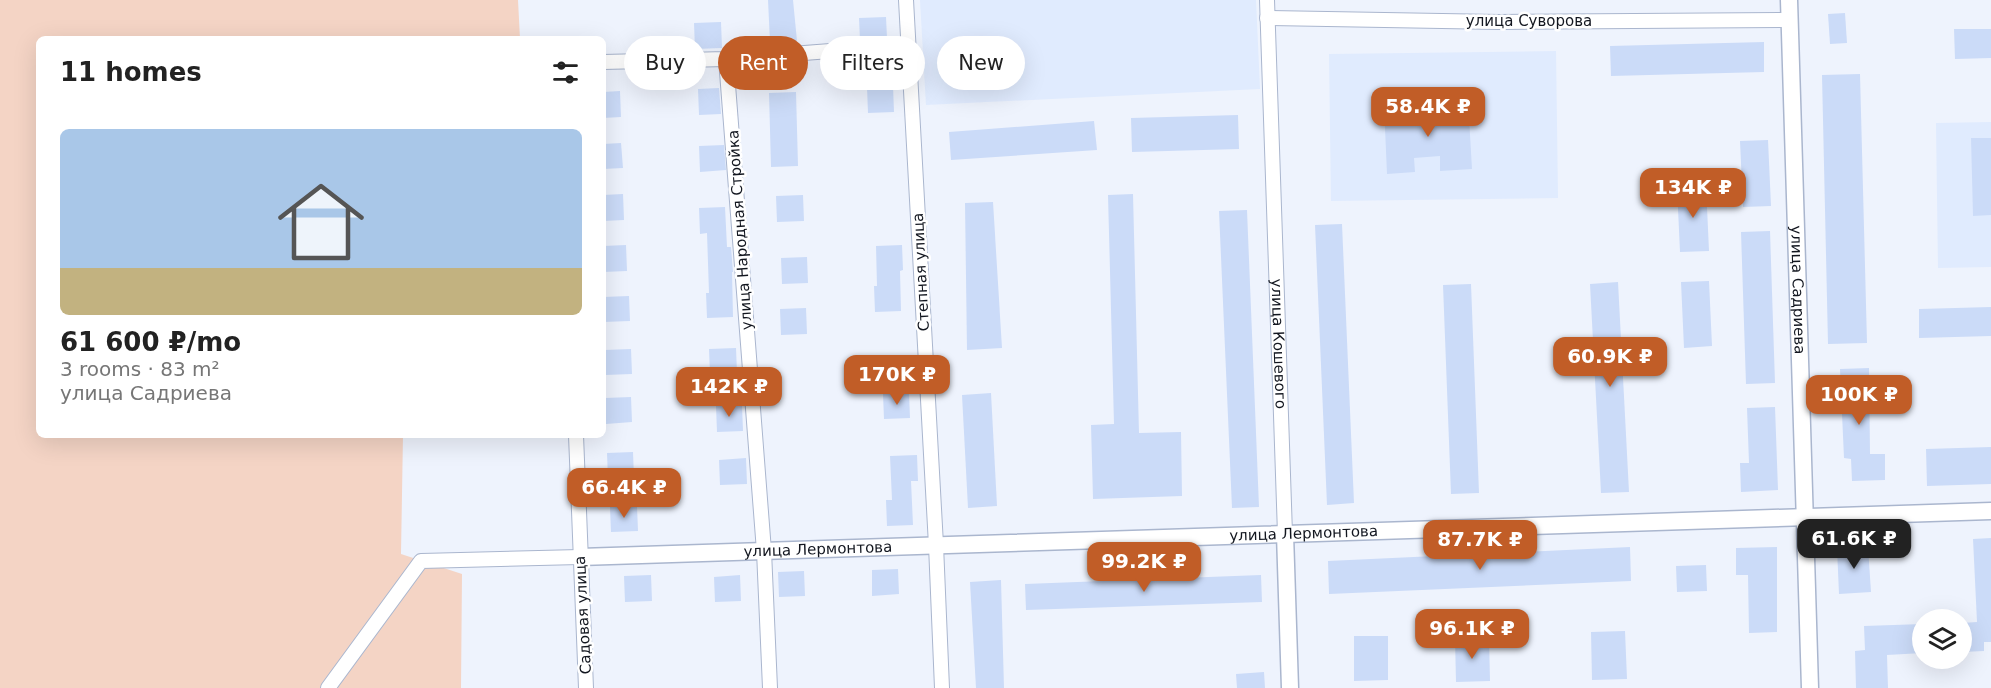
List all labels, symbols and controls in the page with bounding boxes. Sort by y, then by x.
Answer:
street label: улица Суворова [1466,12,1592,30]
chip: Buy [624,36,706,90]
chip: Rent [718,36,808,90]
chip: Filters [820,36,925,90]
chip: New [937,36,1025,90]
icon: filters [549,56,582,89]
text: 11 homes [60,57,202,87]
pin: 58.4K ₽ [1373,87,1483,138]
text: 58.4K ₽ [1385,94,1471,118]
street label: улица Народная Стройка [724,129,756,331]
icon: home [267,168,375,276]
pin: 134K ₽ [1644,168,1742,219]
text: 134K ₽ [1654,175,1732,199]
street label: Степная улица [909,212,933,332]
street label: улица Садриева [1787,225,1809,355]
street label: улица Кошевого [1267,278,1290,409]
text: 61 600 ₽/mo [60,327,241,357]
pin: 60.9K ₽ [1555,337,1665,388]
text: 60.9K ₽ [1567,344,1653,368]
pin: 170K ₽ [848,355,946,406]
text: 3 rooms · 83 m² [60,357,220,381]
text: 170K ₽ [858,362,936,386]
pin: 142K ₽ [680,367,778,418]
text: 142K ₽ [690,374,768,398]
pin: 100K ₽ [1810,375,1908,426]
text: улица Садриева [60,381,232,405]
text: 100K ₽ [1820,382,1898,406]
pin: 66.4K ₽ [569,468,679,519]
text: 66.4K ₽ [581,475,667,499]
pin: 61.6K ₽ [1799,519,1909,570]
pin: 87.7K ₽ [1425,520,1535,571]
street label: улица Лермонтова [1229,522,1378,545]
text: 61.6K ₽ [1811,526,1897,550]
text: 87.7K ₽ [1437,527,1523,551]
street label: улица Лермонтова [743,538,893,561]
pin: 99.2K ₽ [1089,542,1199,593]
text: 99.2K ₽ [1101,549,1187,573]
street label: Садовая улица [571,555,595,675]
pin: 96.1K ₽ [1417,609,1527,660]
map controls [1912,609,1972,669]
button: layers [1912,609,1972,669]
text: 96.1K ₽ [1429,616,1515,640]

